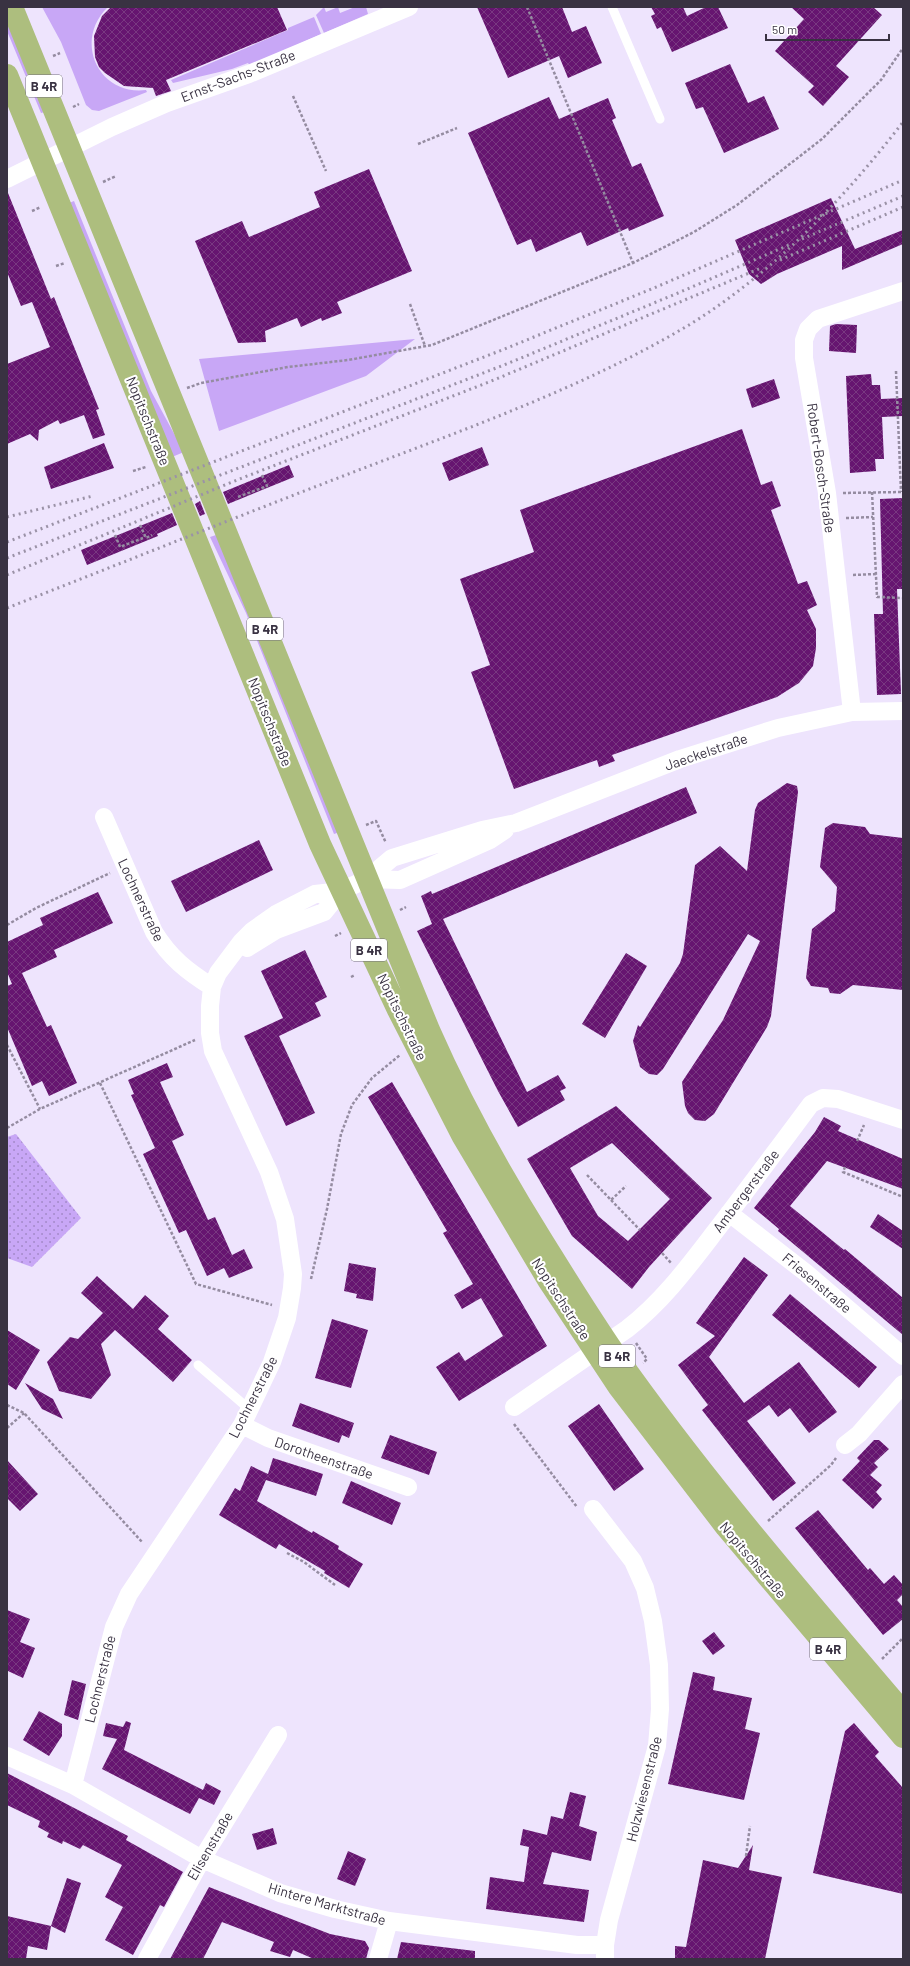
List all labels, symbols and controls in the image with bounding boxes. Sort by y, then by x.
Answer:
scale bar [766,16,889,42]
text: 50 m [772,22,797,36]
street label: Ernst-Sachs-Straße [178,46,298,105]
road number: B 4R [26,75,62,97]
street label: Nopitschstraße [123,374,174,468]
street label: Robert-Bosch-Straße [804,402,839,534]
road number: B 4R [247,618,283,640]
street label: Nopitschstraße [245,675,296,769]
street label: Jaeckelstraße [662,729,750,774]
street label: Lochnerstraße [115,856,168,944]
road number: B 4R [351,939,387,961]
street label: Nopitschstraße [374,971,431,1063]
street label: Ambergerstraße [709,1146,782,1235]
street label: Friesenstraße [779,1249,855,1316]
street label: Nopitschstraße [529,1255,594,1343]
road number: B 4R [599,1345,635,1367]
street label: Lochnerstraße [225,1353,280,1441]
street label: Dorotheenstraße [273,1433,376,1482]
street label: Nopitschstraße [717,1518,790,1601]
street label: Lochnerstraße [80,1633,119,1724]
road number: B 4R [810,1638,846,1660]
street label: Holzwiesenstraße [622,1734,665,1843]
street label: Elisenstraße [183,1808,236,1883]
street label: Hintere Marktstraße [266,1879,388,1928]

